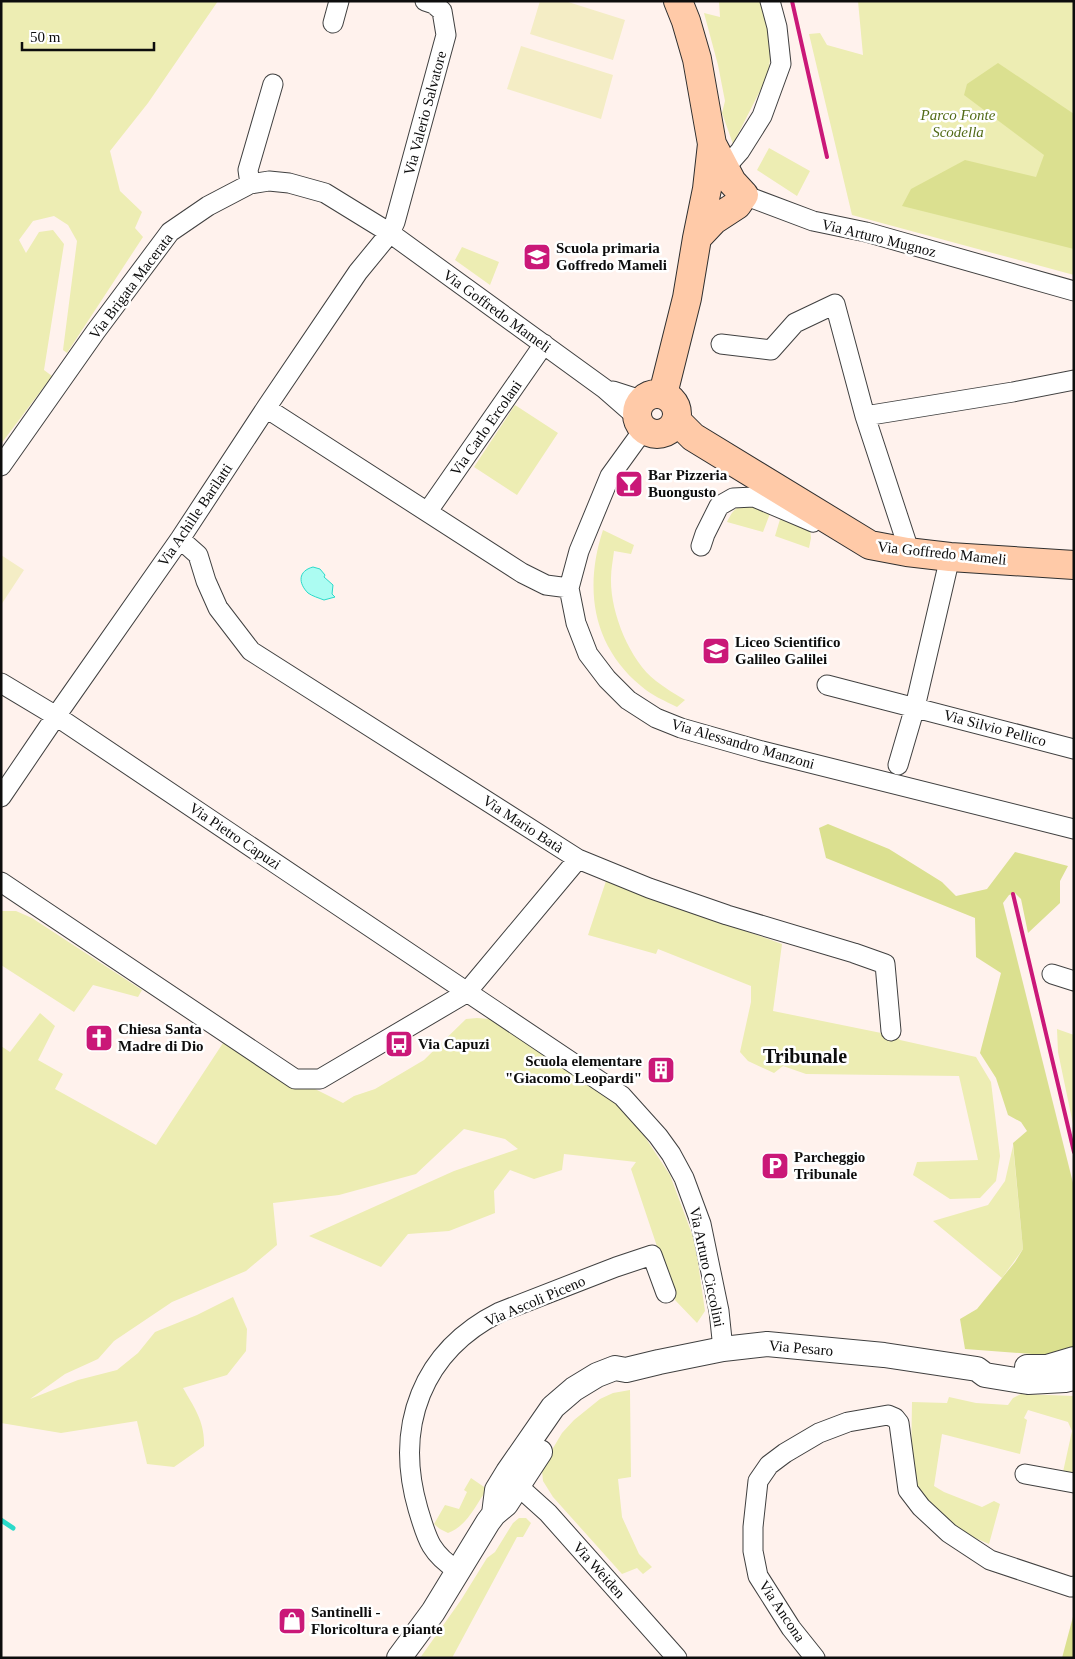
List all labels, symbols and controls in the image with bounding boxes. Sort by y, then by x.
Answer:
scale bar [22,20,155,52]
text: 50 m [30,29,61,45]
street label: Via Valerio Salvatore [401,49,449,177]
park label: Parco Fonte Scodella [920,107,996,140]
street label: Via Arturo Mugnoz [820,216,938,260]
street label: Via Brigata Macerata [86,230,176,342]
place label: Scuola primaria Goffredo Mameli [556,240,667,273]
school or university icon: Scuola primaria Goffredo Mameli [522,242,552,272]
street label: Via Goffredo Mameli [440,266,554,356]
street label: Via Carlo Ercolani [447,377,525,479]
street label: Via Achille Barilatti [155,460,235,570]
place label: Bar Pizzeria Buongusto [648,467,728,500]
bar icon: Bar Pizzeria Buongusto [614,469,644,499]
street label: Via Goffredo Mameli [877,538,1007,568]
place label: Liceo Scientifico Galileo Galilei [735,634,840,667]
school or university icon: Liceo Scientifico Galileo Galilei [701,636,731,666]
street label: Via Silvio Pellico [942,707,1048,749]
street label: Via Alessandro Manzoni [670,716,816,772]
street label: Via Mario Batà [480,792,566,856]
street label: Via Pietro Capuzi [186,800,284,872]
place label: Chiesa Santa Madre di Dio [118,1021,204,1054]
church icon: Chiesa Santa Madre di Dio [84,1023,114,1053]
bus stop icon: Via Capuzi [384,1029,414,1059]
place label: Via Capuzi [418,1036,490,1052]
district label: Tribunale [763,1045,847,1067]
place label: Scuola elementare "Giacomo Leopardi" [505,1053,642,1086]
building icon: Scuola elementare "Giacomo Leopardi" [646,1055,676,1085]
place label: Parcheggio Tribunale [794,1149,865,1182]
parking icon: Parcheggio Tribunale [760,1151,790,1181]
street label: Via Arturo Ciccolini [686,1205,728,1329]
street label: Via Ascoli Piceno [482,1273,588,1329]
street label: Via Pesaro [768,1337,834,1359]
street label: Via Weiden [570,1539,629,1602]
street label: Via Ancona [756,1577,808,1645]
place label: Santinelli - Floricoltura e piante [311,1604,443,1637]
shop icon: Santinelli - Floricoltura e piante [277,1606,307,1636]

